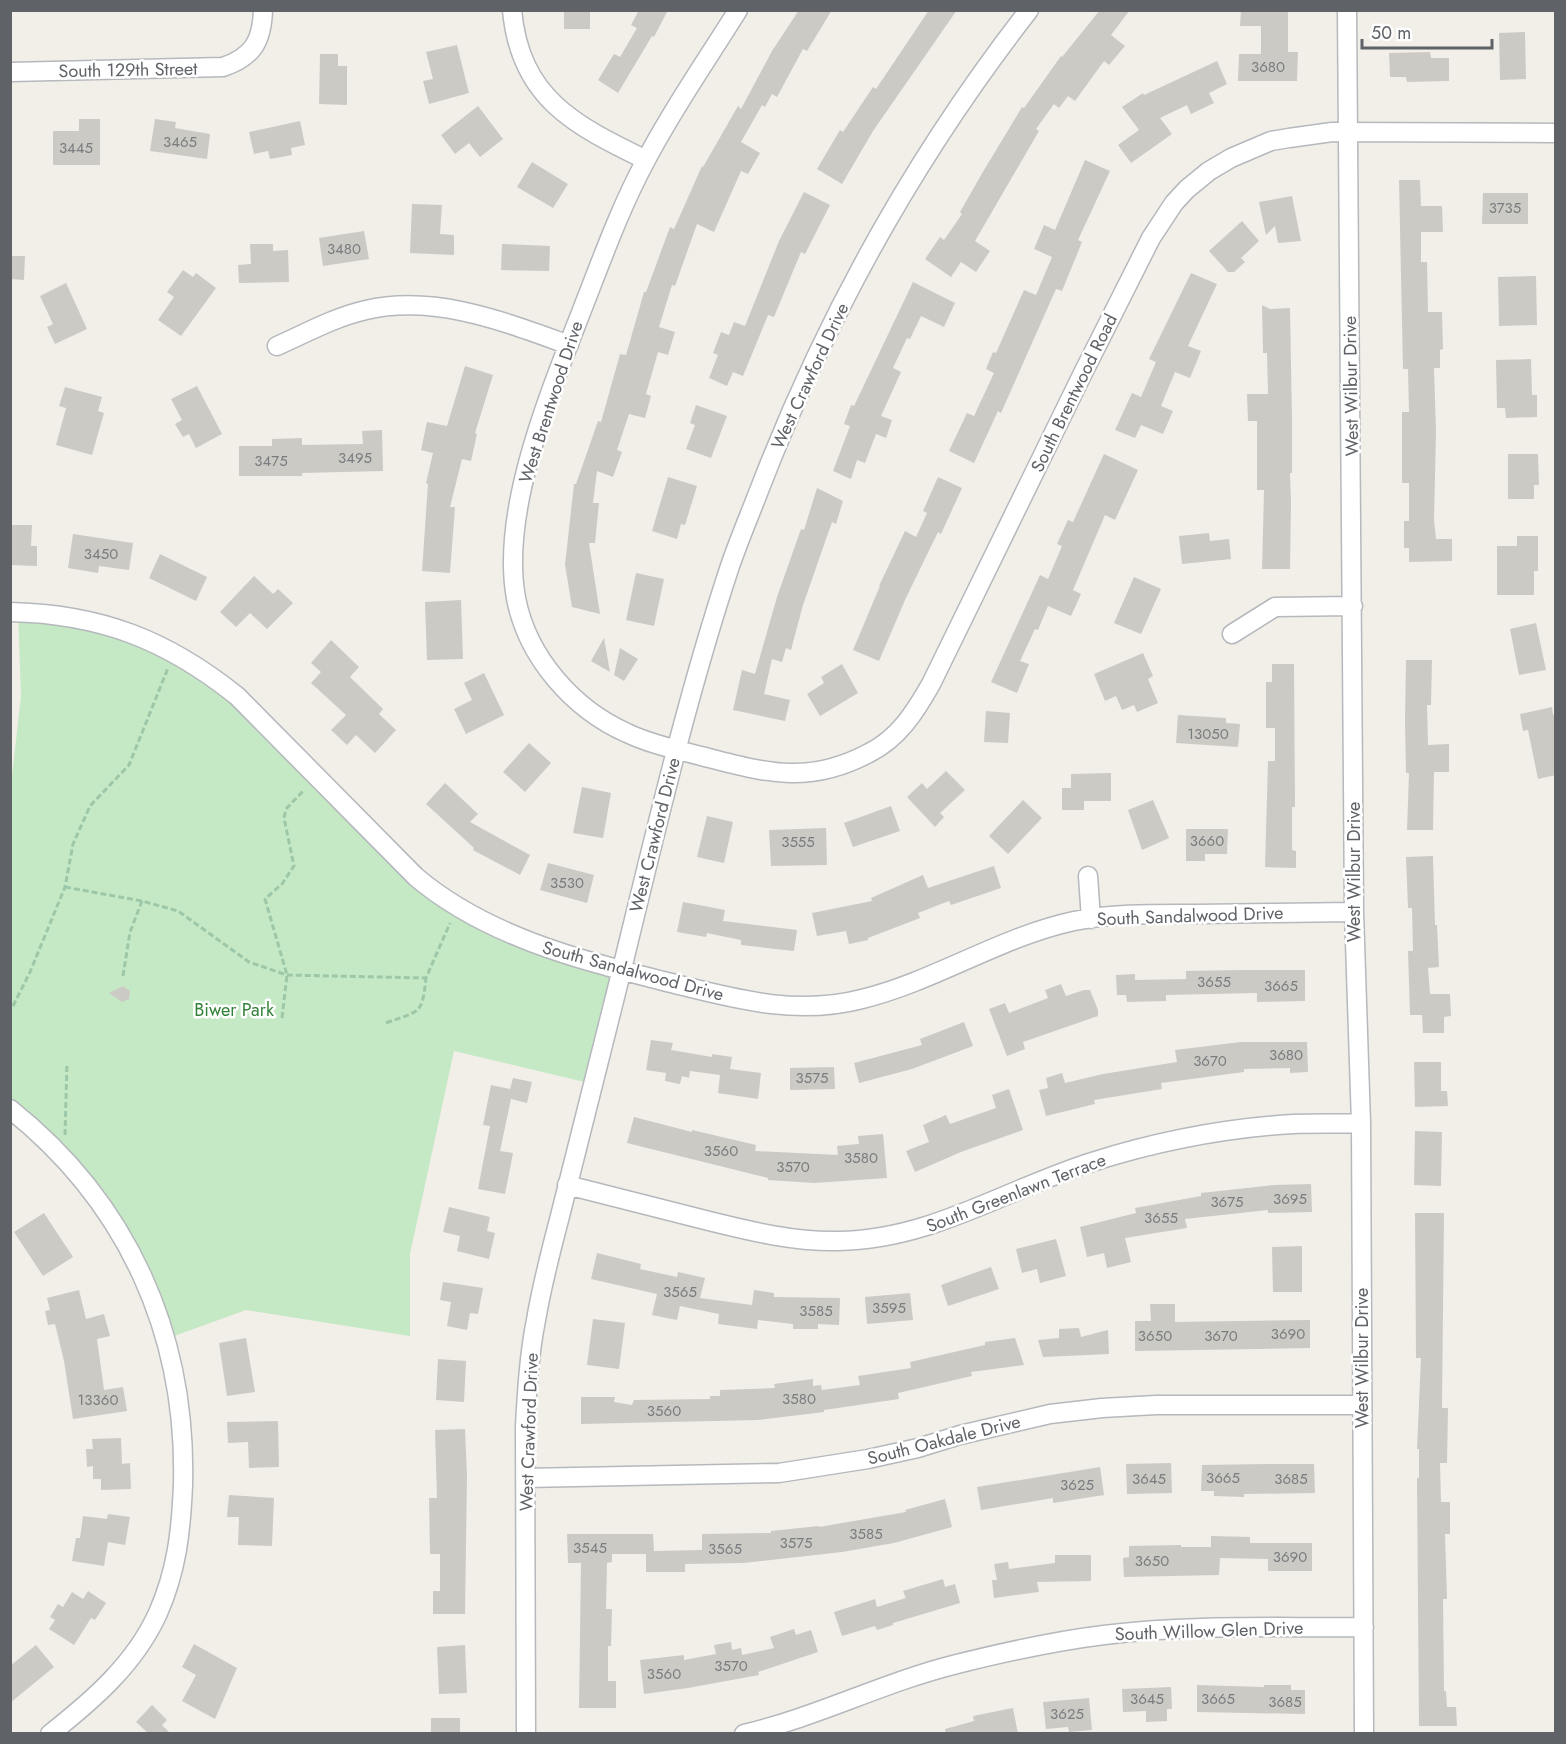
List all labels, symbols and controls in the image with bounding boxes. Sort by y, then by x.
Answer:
scale bar [1362,12,1492,50]
text: 50 m [1371,20,1411,46]
street label: South 129th Street [58,56,198,84]
house number: 3680 [1251,56,1285,78]
house number: 3465 [163,131,197,153]
house number: 3445 [59,137,93,159]
house number: 3735 [1489,197,1521,219]
house number: 3480 [327,238,361,260]
street label: West Crawford Drive [765,299,855,453]
street label: South Brentwood Road [1024,309,1124,477]
street label: West Wilbur Drive [1337,316,1365,456]
street label: West Brentwood Drive [513,318,589,486]
house number: 3495 [338,447,372,469]
house number: 3475 [254,450,288,472]
house number: 3450 [84,543,118,565]
house number: 13050 [1187,723,1229,745]
street label: West Crawford Drive [623,755,687,915]
street label: West Wilbur Drive [1341,802,1367,942]
house number: 3660 [1190,830,1224,852]
house number: 3555 [781,831,815,853]
house number: 3530 [550,872,584,894]
street label: South Sandalwood Drive [1096,900,1284,932]
street label: South Sandalwood Drive [539,934,727,1008]
house number: 3655 [1197,971,1231,993]
house number: 3665 [1264,975,1298,997]
park label: Biwer Park [194,997,274,1023]
house number: 3680 [1269,1044,1303,1066]
house number: 3670 [1193,1050,1227,1072]
house number: 3575 [796,1067,829,1089]
house number: 3560 [704,1140,738,1162]
house number: 3580 [844,1147,878,1169]
street label: South Greenlawn Terrace [922,1147,1110,1239]
house number: 3570 [776,1156,810,1178]
house number: 3695 [1273,1188,1307,1210]
house number: 3675 [1210,1191,1244,1213]
house number: 3655 [1144,1207,1178,1229]
house number: 3565 [663,1281,697,1303]
street label: West Wilbur Drive [1349,1288,1375,1428]
house number: 3595 [872,1297,906,1319]
house number: 3585 [799,1300,833,1322]
house number: 3690 [1271,1323,1305,1345]
house number: 3650 [1138,1325,1172,1347]
house number: 3670 [1204,1325,1238,1347]
street label: West Crawford Drive [513,1352,545,1512]
house number: 3580 [782,1388,816,1410]
house number: 13360 [78,1389,118,1411]
house number: 3560 [647,1400,681,1422]
street label: South Oakdale Drive [865,1408,1023,1472]
house number: 3665 [1206,1467,1240,1489]
house number: 3645 [1132,1468,1166,1490]
house number: 3685 [1274,1468,1308,1490]
house number: 3625 [1060,1474,1094,1496]
house number: 3585 [849,1523,883,1545]
house number: 3575 [780,1532,813,1554]
house number: 3545 [573,1537,607,1559]
house number: 3565 [708,1538,742,1560]
house number: 3690 [1273,1546,1307,1568]
house number: 3650 [1135,1550,1169,1572]
street label: South Willow Glen Drive [1114,1615,1304,1647]
house number: 3570 [714,1655,748,1677]
house number: 3560 [647,1663,681,1685]
house number: 3645 [1130,1688,1164,1710]
house number: 3665 [1201,1688,1235,1710]
house number: 3685 [1268,1691,1302,1713]
house number: 3625 [1050,1703,1084,1725]

